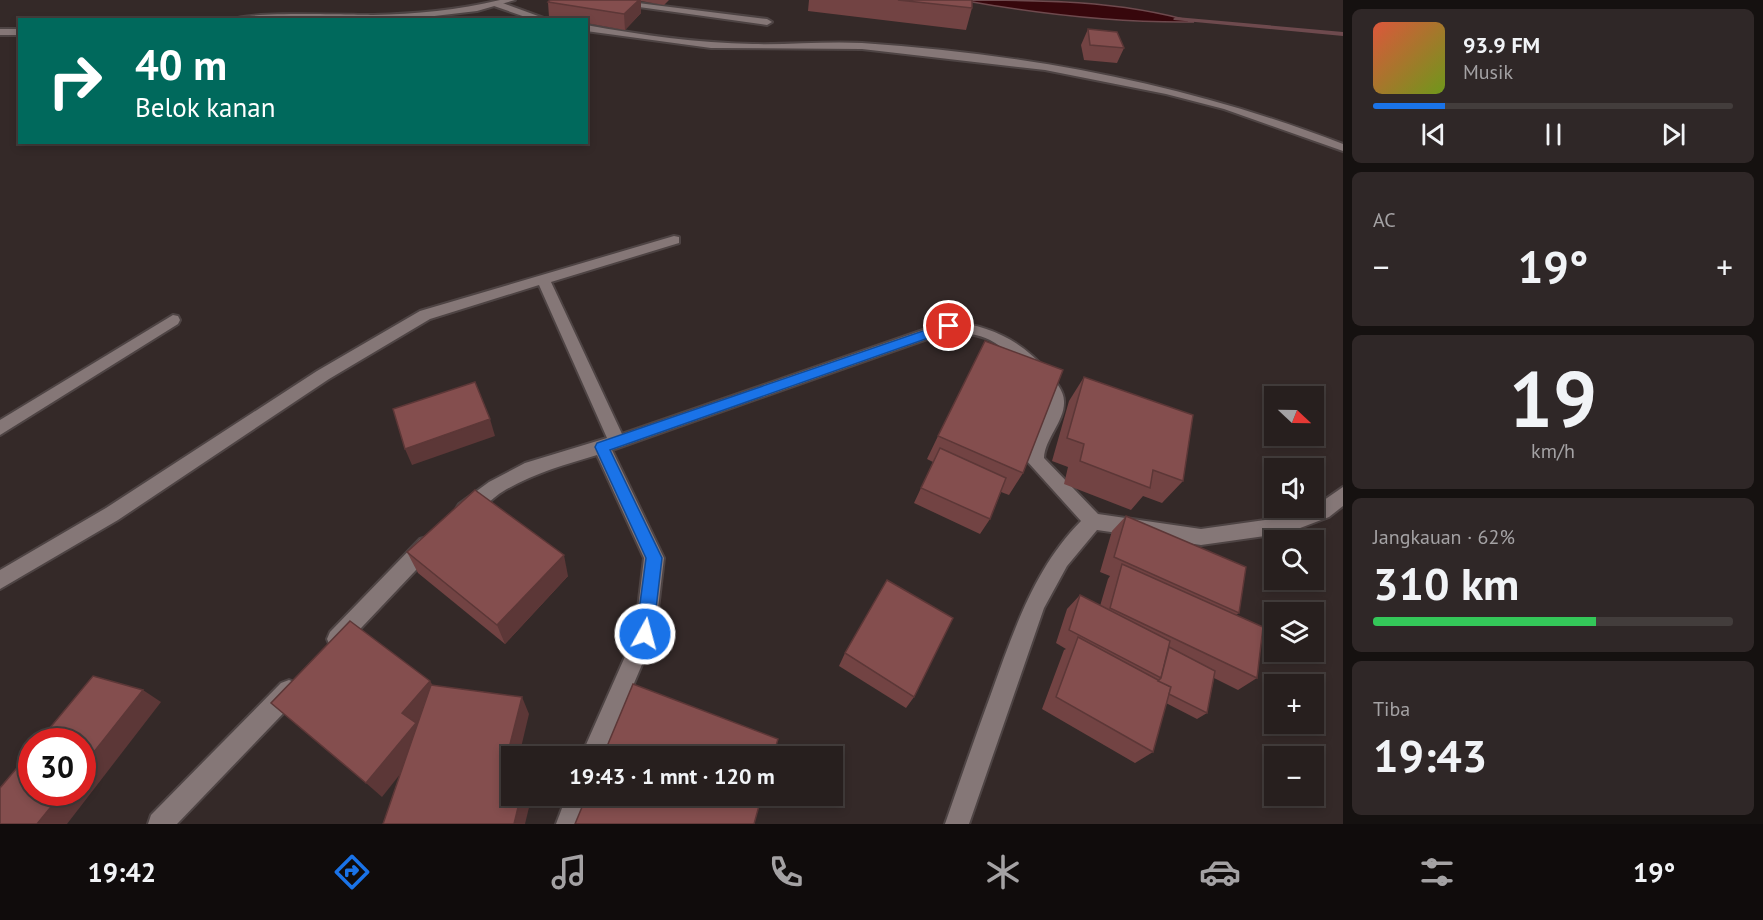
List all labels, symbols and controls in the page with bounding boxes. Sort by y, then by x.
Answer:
text: 93.9 FM [1463,31,1540,59]
text: 40 m [135,37,227,92]
icon: right [36,42,114,120]
text: Musik [1463,59,1513,85]
text: Belok kanan [135,90,275,124]
icon: previous [1417,118,1450,151]
icon: pause [1537,118,1570,151]
icon: next [1657,118,1690,151]
text: AC [1373,207,1396,233]
text: 19° [1518,237,1588,295]
text: − [1373,245,1390,288]
text: + [1716,245,1733,288]
pin [923,300,974,351]
icon: arrive [932,309,965,342]
text: 19 [1509,348,1597,449]
north arrow [1264,386,1324,446]
map controls [1264,386,1324,806]
text: km/h [1531,438,1575,464]
button: sound [1264,458,1324,518]
text: Jangkauan · 62% [1373,524,1515,550]
button: search [1264,530,1324,590]
text: 310 km [1373,554,1519,612]
position arrow [613,602,677,666]
button: layers [1264,602,1324,662]
button: + [1264,674,1324,734]
text: Tiba [1373,696,1410,722]
text: 19:43 [1373,726,1487,784]
speed limit sign: 30 [18,728,96,806]
button: − [1264,746,1324,806]
text: 19:43 · 1 mnt · 120 m [569,762,775,790]
icon: directions [331,851,373,893]
icon: music [548,851,590,893]
icon: phone [765,851,807,893]
icon: climate [982,851,1024,893]
icon: car [1199,851,1241,893]
icon: filters [1416,851,1458,893]
text: 19:42 [88,855,156,889]
text: 19° [1633,855,1675,889]

